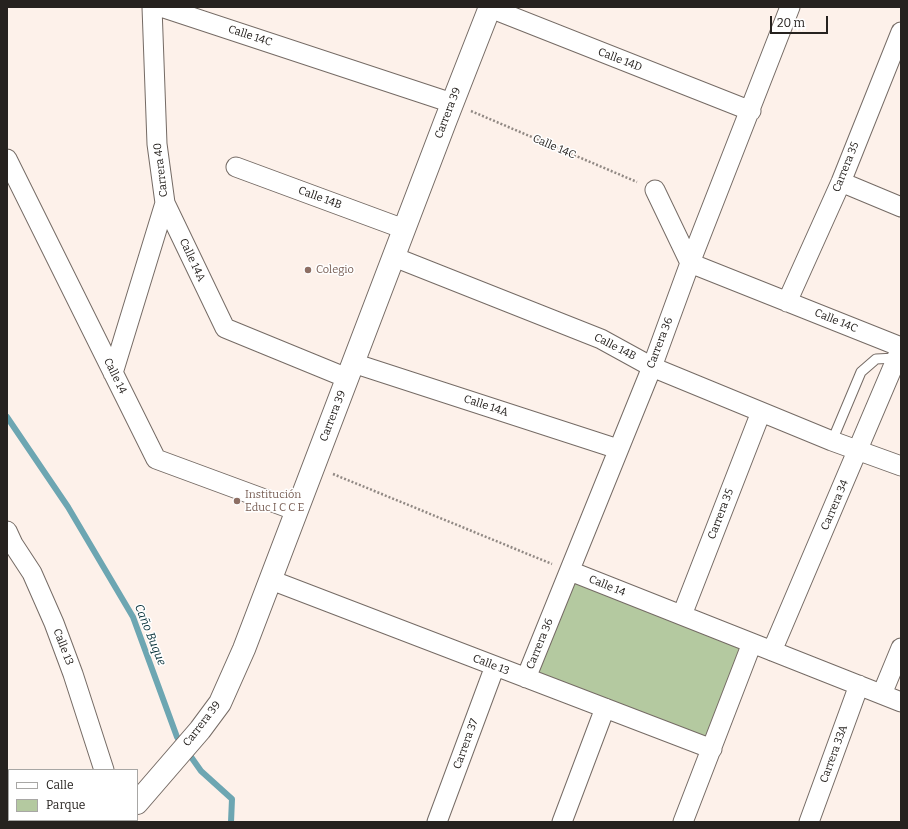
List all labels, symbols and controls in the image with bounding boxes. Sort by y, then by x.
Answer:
scale bar [772,8,830,34]
text: 20 m [777,16,805,30]
street label: Calle 14C [226,23,274,49]
street label: Calle 14D [596,46,644,74]
street label: Carrera 39 [432,86,464,140]
street label: Calle 14C [531,132,577,162]
street label: Carrera 35 [830,140,862,194]
street label: Carrera 40 [151,142,171,198]
street label: Calle 14B [296,184,344,212]
street label: Calle 14A [176,236,208,284]
place label: Colegio [316,263,354,277]
marker: Colegio [303,265,313,275]
street label: Calle 14C [812,306,860,336]
street label: Carrera 36 [644,316,676,370]
street label: Calle 14B [592,331,638,363]
street label: Calle 14 [101,356,129,396]
street label: Carrera 39 [317,389,349,443]
street label: Calle 14A [462,393,510,419]
street label: Carrera 34 [818,478,852,532]
street label: Carrera 35 [705,487,737,541]
place label: Institución Educ I C C E [245,488,304,514]
marker: Institución Educ I C C E [232,496,242,506]
street label: Calle 14 [587,573,627,599]
water label: Caño Buque [131,602,169,668]
street label: Carrera 36 [524,617,556,671]
street label: Calle 13 [50,627,76,667]
street label: Calle 13 [471,652,511,678]
street label: Carrera 39 [180,699,224,749]
street label: Carrera 37 [451,717,481,771]
street label: Carrera 33A [817,723,851,785]
legend [8,769,138,821]
text: Calle [46,778,74,792]
text: Parque [46,798,85,812]

